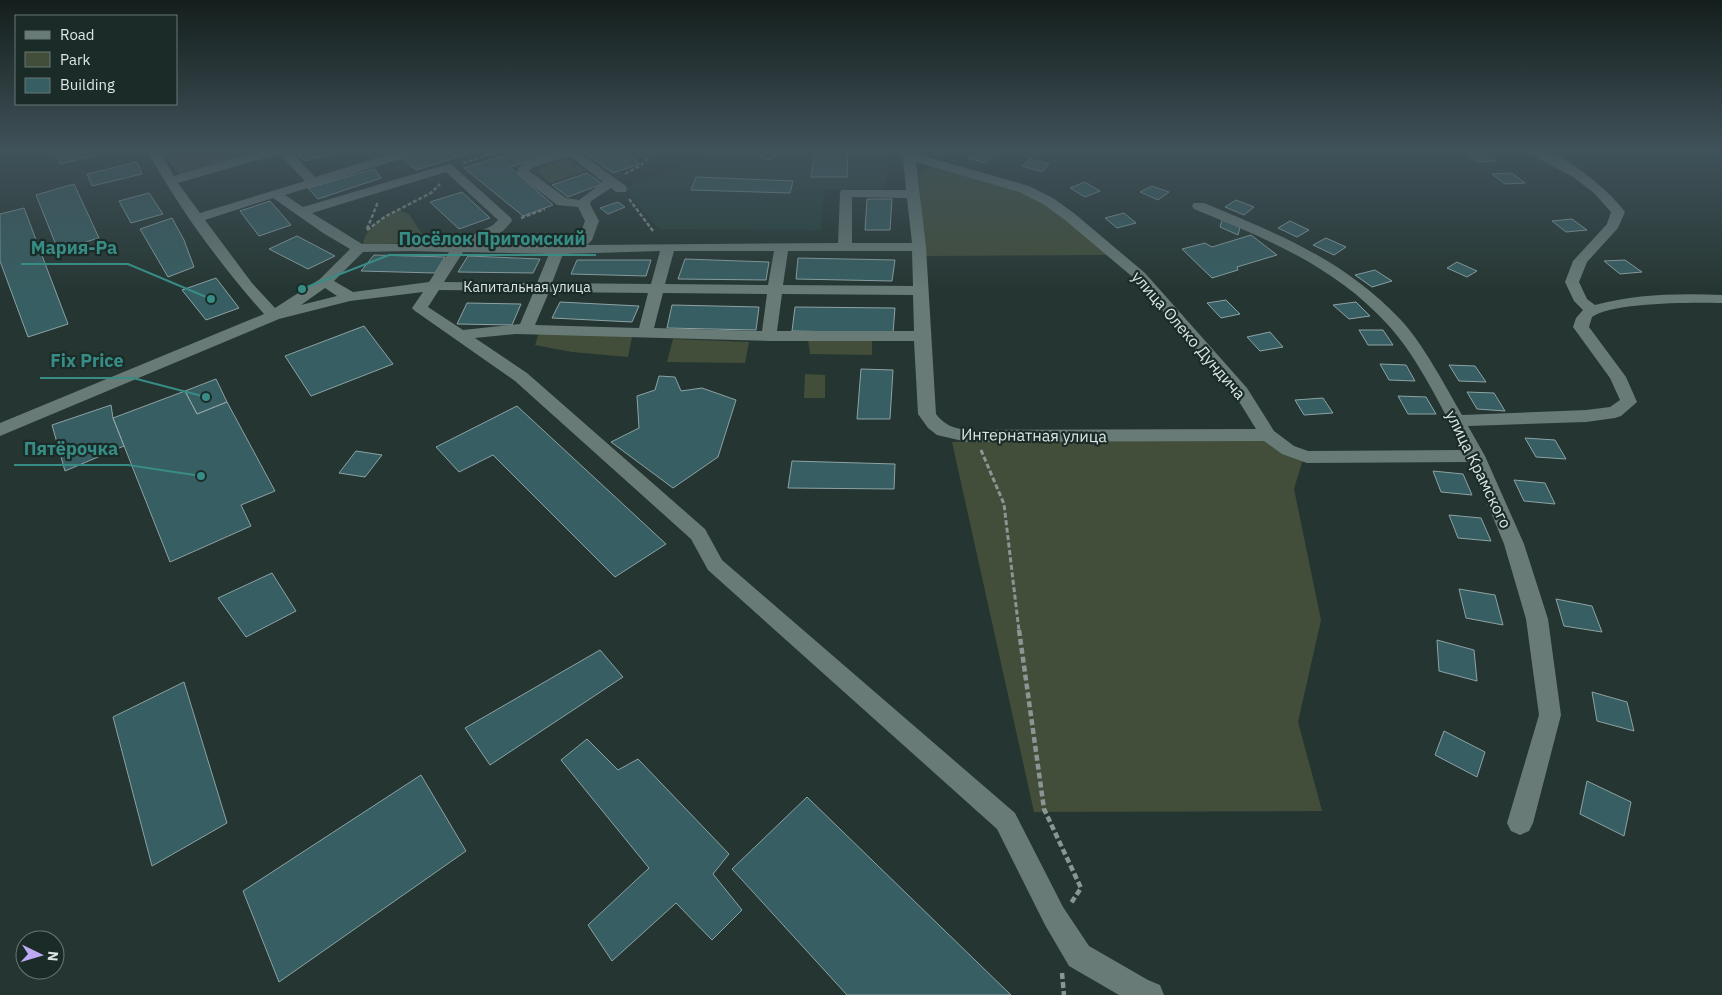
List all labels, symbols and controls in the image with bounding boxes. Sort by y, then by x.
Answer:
legend [15,15,178,105]
text: Road [60,25,95,44]
text: Park [60,50,90,69]
text: Building [60,75,115,94]
callout: Посёлок Притомский [389,222,596,255]
text: Посёлок Притомский [399,227,585,250]
callout: Мария-Ра [21,231,128,264]
text: Мария-Ра [31,236,117,259]
street label: улица Олеко Дундича [1128,267,1250,404]
street label: Капитальная улица [463,278,591,296]
callout: Fix Price [40,345,133,378]
text: Fix Price [50,349,124,372]
street label: улица Крамского [1442,407,1516,531]
street label: Интернатная улица [961,424,1108,446]
callout: Пятёрочка [14,432,128,465]
text: Пятёрочка [24,437,118,460]
north arrow [15,930,65,980]
text: N [44,950,62,962]

